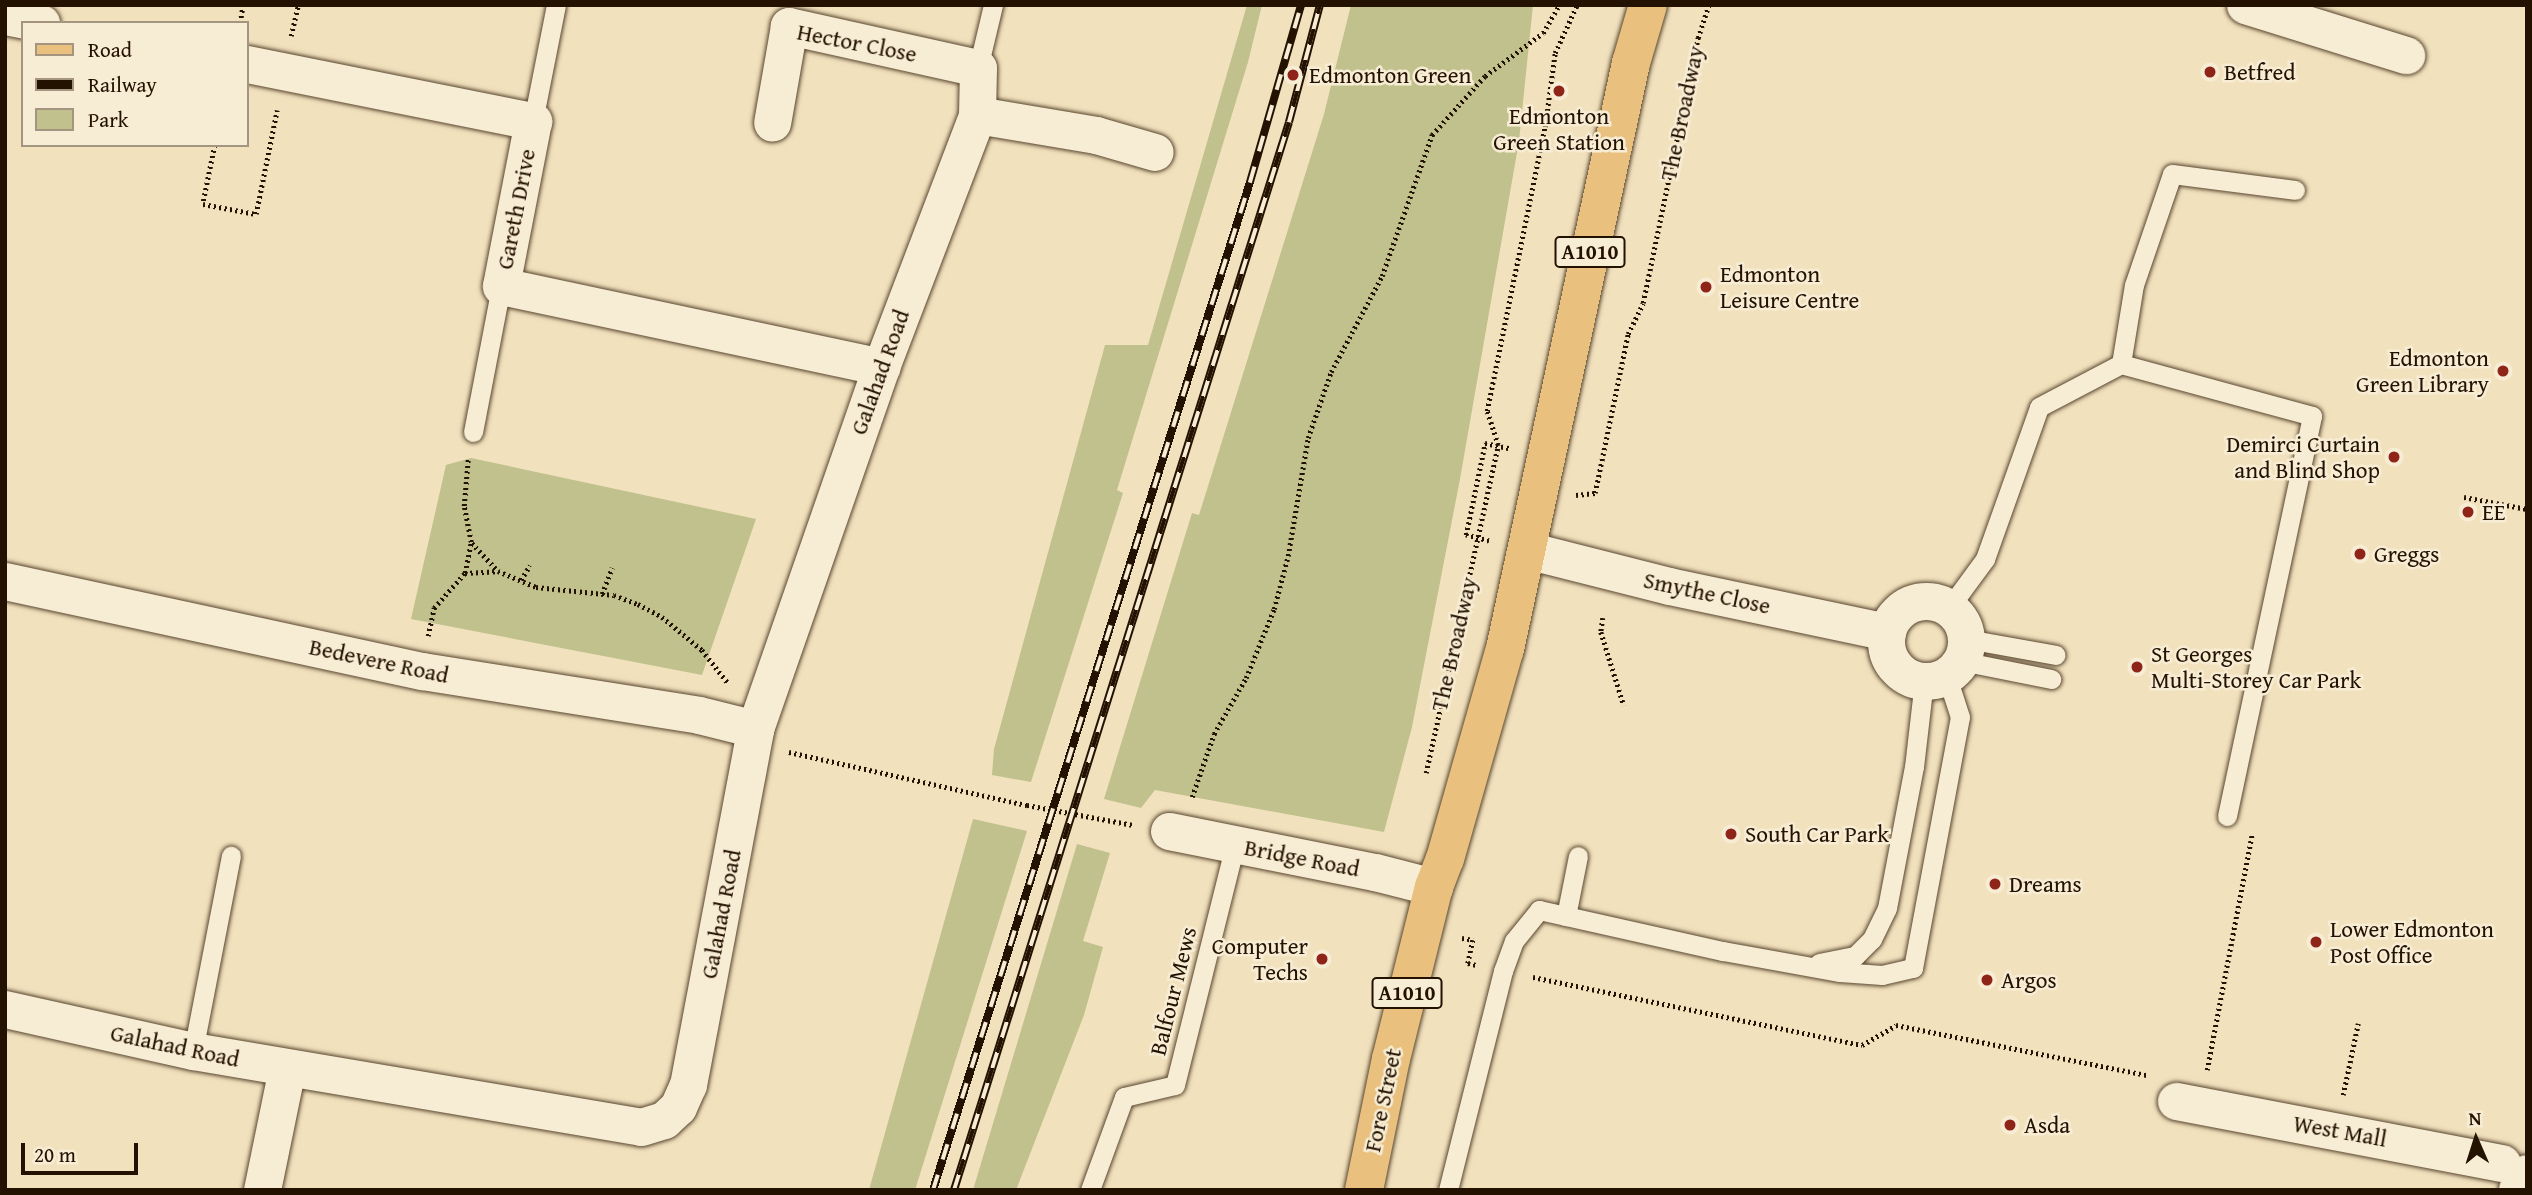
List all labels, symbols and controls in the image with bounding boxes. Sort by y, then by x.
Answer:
street label: Hector Close [795,18,919,68]
legend [21,21,248,147]
text: Road [88,34,132,65]
street label: The Broadway [1654,43,1710,183]
place label: Betfred [2224,58,2296,86]
place label: Edmonton Green [1309,61,1471,89]
marker: Betfred [2202,64,2218,80]
marker: Edmonton Green [1283,65,1303,85]
text: Railway [88,69,157,100]
marker: Edmonton Green Station [1551,83,1567,99]
place label: Edmonton Green Station [1493,102,1625,156]
text: Park [88,104,129,135]
street label: Gareth Drive [491,146,541,272]
road number: A1010 [1553,234,1627,270]
place label: Edmonton Leisure Centre [1720,260,1859,314]
marker: Edmonton Leisure Centre [1698,279,1714,295]
street label: Galahad Road [845,306,915,438]
place label: Edmonton Green Library [2356,344,2489,398]
marker: Edmonton Green Library [2495,363,2511,379]
place label: Demirci Curtain and Blind Shop [2226,430,2380,484]
marker: Demirci Curtain and Blind Shop [2386,449,2402,465]
place label: EE [2482,498,2505,526]
marker: EE [2460,504,2476,520]
place label: Greggs [2374,540,2439,568]
marker: Greggs [2352,546,2368,562]
street label: Smythe Close [1641,566,1773,620]
street label: The Broadway [1425,574,1483,714]
street label: Bedevere Road [307,633,451,689]
place label: St Georges Multi-Storey Car Park [2151,640,2361,694]
marker: St Georges Multi-Storey Car Park [2129,659,2145,675]
place label: South Car Park [1745,820,1889,848]
marker: South Car Park [1723,826,1739,842]
street label: Bridge Road [1242,833,1362,883]
street label: Galahad Road [695,847,747,981]
place label: Dreams [2009,870,2082,898]
marker: Dreams [1987,876,2003,892]
place label: Lower Edmonton Post Office [2330,915,2494,969]
street label: Balfour Mews [1144,924,1202,1058]
place label: Computer Techs [1212,932,1308,986]
marker: Lower Edmonton Post Office [2308,934,2324,950]
marker: Computer Techs [1314,951,1330,967]
place label: Argos [2001,966,2057,994]
marker: Argos [1979,972,1995,988]
road number: A1010 [1370,976,1444,1010]
street label: Galahad Road [108,1019,242,1073]
street label: Fore Street [1359,1046,1407,1154]
north arrow [2441,1104,2511,1174]
text: N [2468,1104,2482,1132]
street label: West Mall [2291,1109,2389,1153]
place label: Asda [2024,1111,2070,1139]
marker: Asda [2002,1117,2018,1133]
scale bar [24,1128,142,1172]
text: 20 m [34,1139,76,1170]

